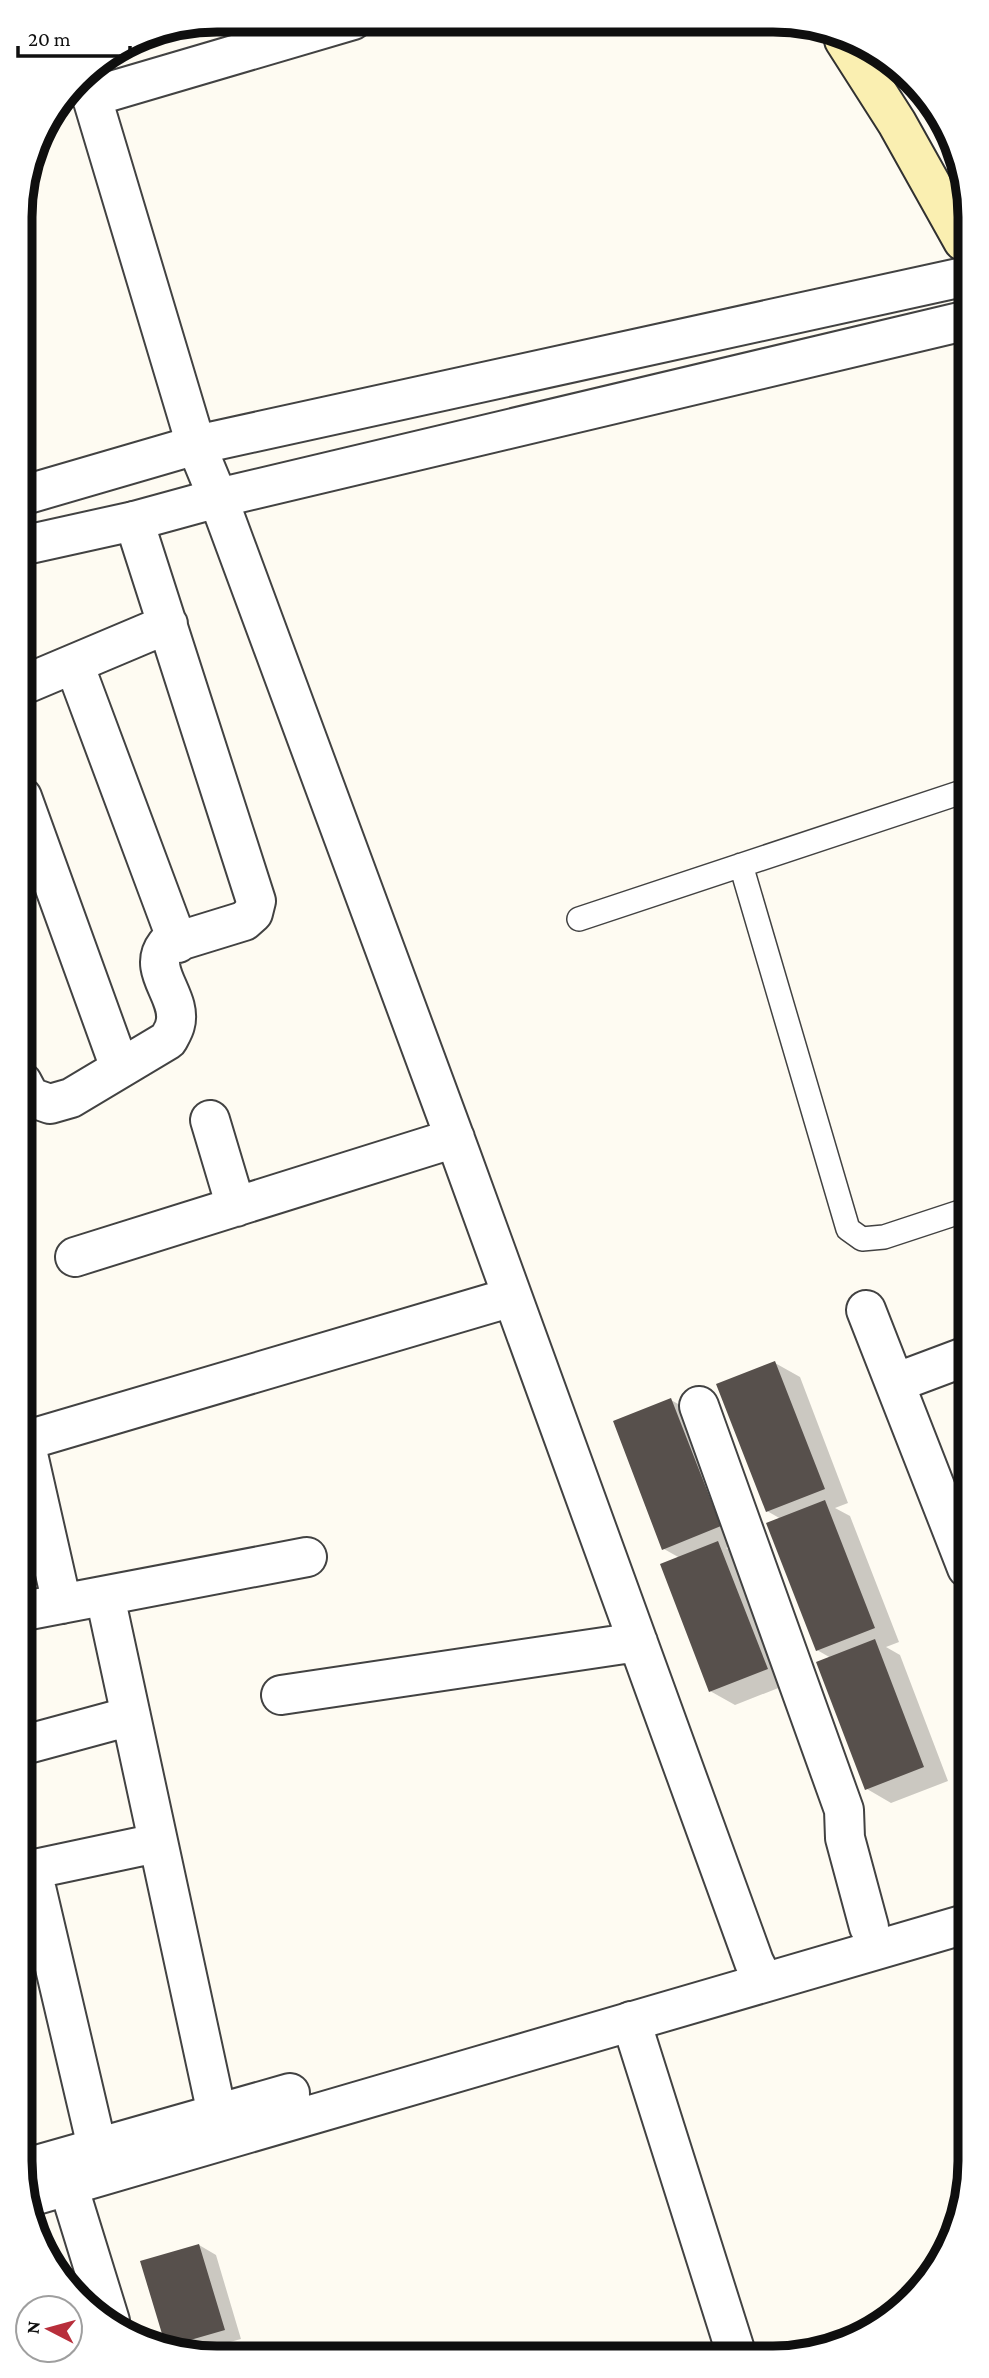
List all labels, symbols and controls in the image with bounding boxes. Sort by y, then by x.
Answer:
scale bar [18,14,130,58]
text: 20 m [28,27,71,51]
north arrow [14,2294,84,2364]
text: N [21,2320,44,2335]

